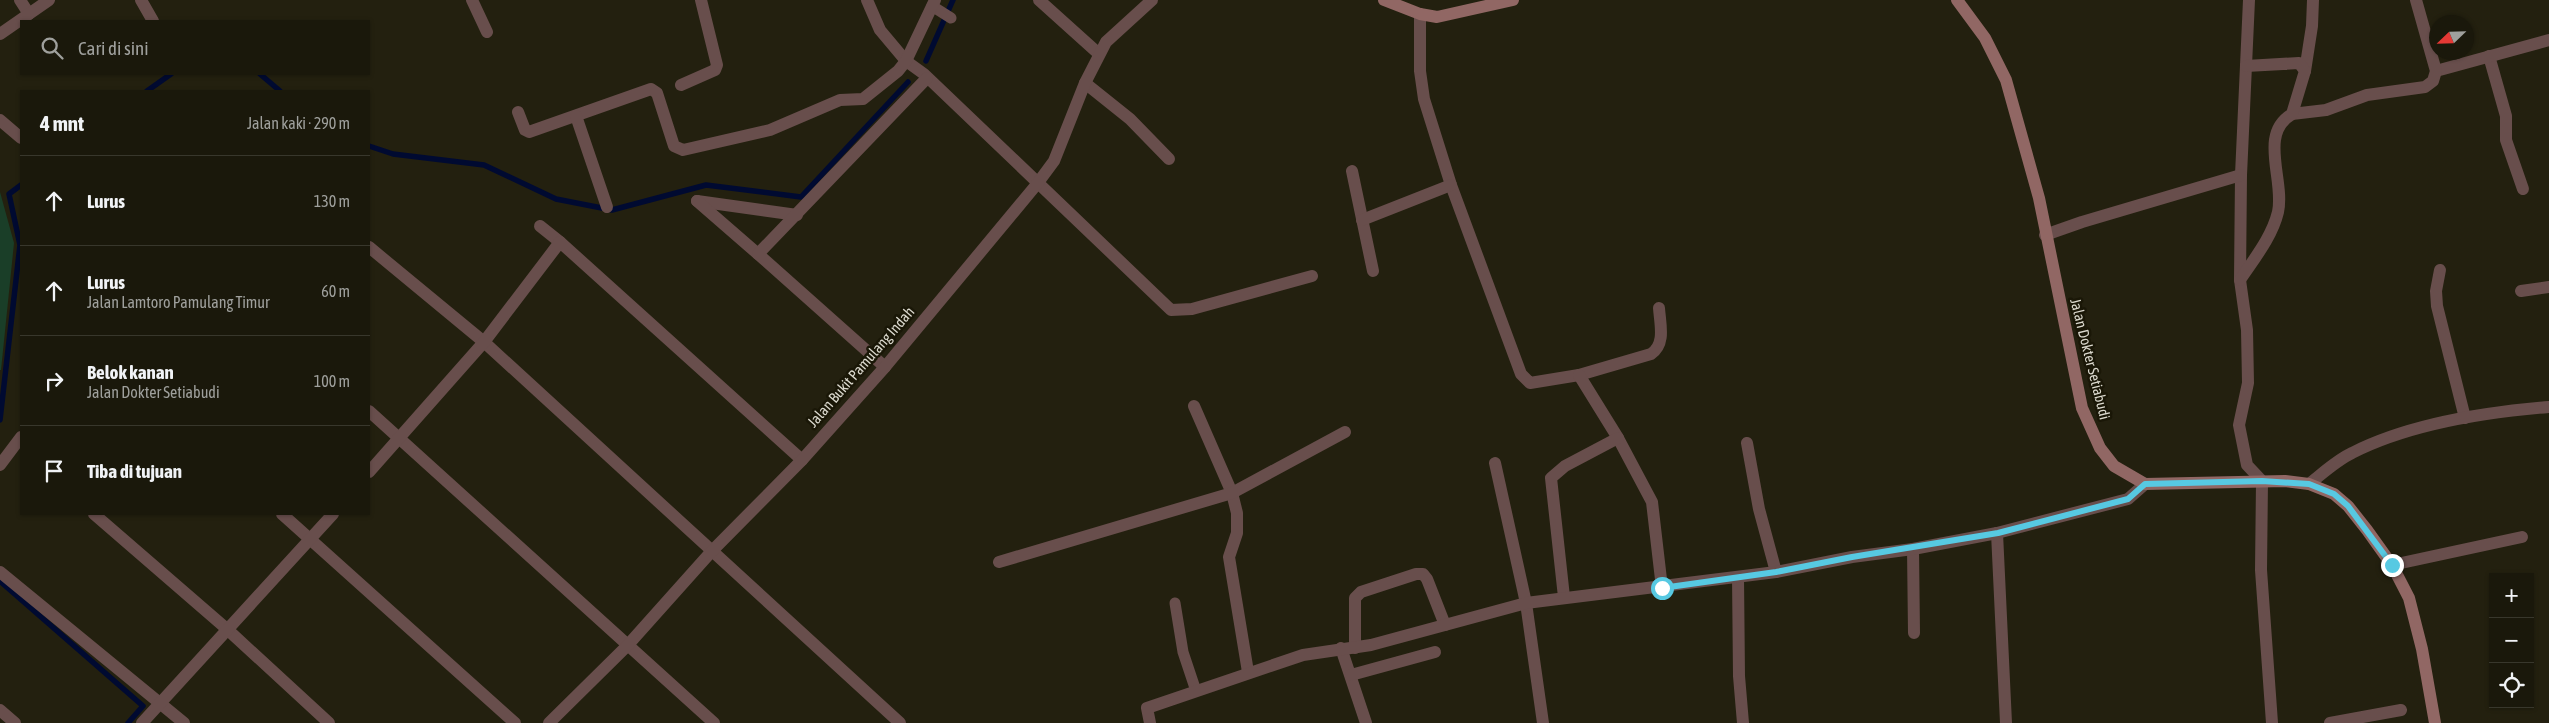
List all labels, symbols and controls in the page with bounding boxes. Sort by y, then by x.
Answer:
north arrow [2429,15,2474,60]
search box [20,20,370,75]
icon: search [38,34,66,62]
text: Cari di sini [78,37,149,59]
text: 4 mnt [40,111,84,135]
text: Jalan kaki · 290 m [247,114,350,132]
icon: ahead [40,187,68,215]
text: Lurus [87,190,125,212]
text: 130 m [314,192,350,210]
text: Lurus [87,271,125,293]
icon: ahead [40,277,68,305]
text: 60 m [321,282,350,300]
text: Jalan Lamtoro Pamulang Timur [87,293,270,311]
street label: Jalan Dokter Setiabudi [2067,296,2114,421]
street label: Jalan Bukit Pamulang Indah [804,303,917,430]
text: Belok kanan [87,361,174,383]
icon: right [40,367,68,395]
text: 100 m [314,372,350,390]
text: Jalan Dokter Setiabudi [87,383,220,401]
icon: arrive [40,457,68,485]
text: Tiba di tujuan [87,460,182,482]
route end [2381,554,2404,577]
map controls [2489,573,2534,708]
button: + [2489,573,2534,618]
route start [1651,577,1674,600]
button: − [2489,618,2534,663]
button: locate [2489,663,2534,708]

